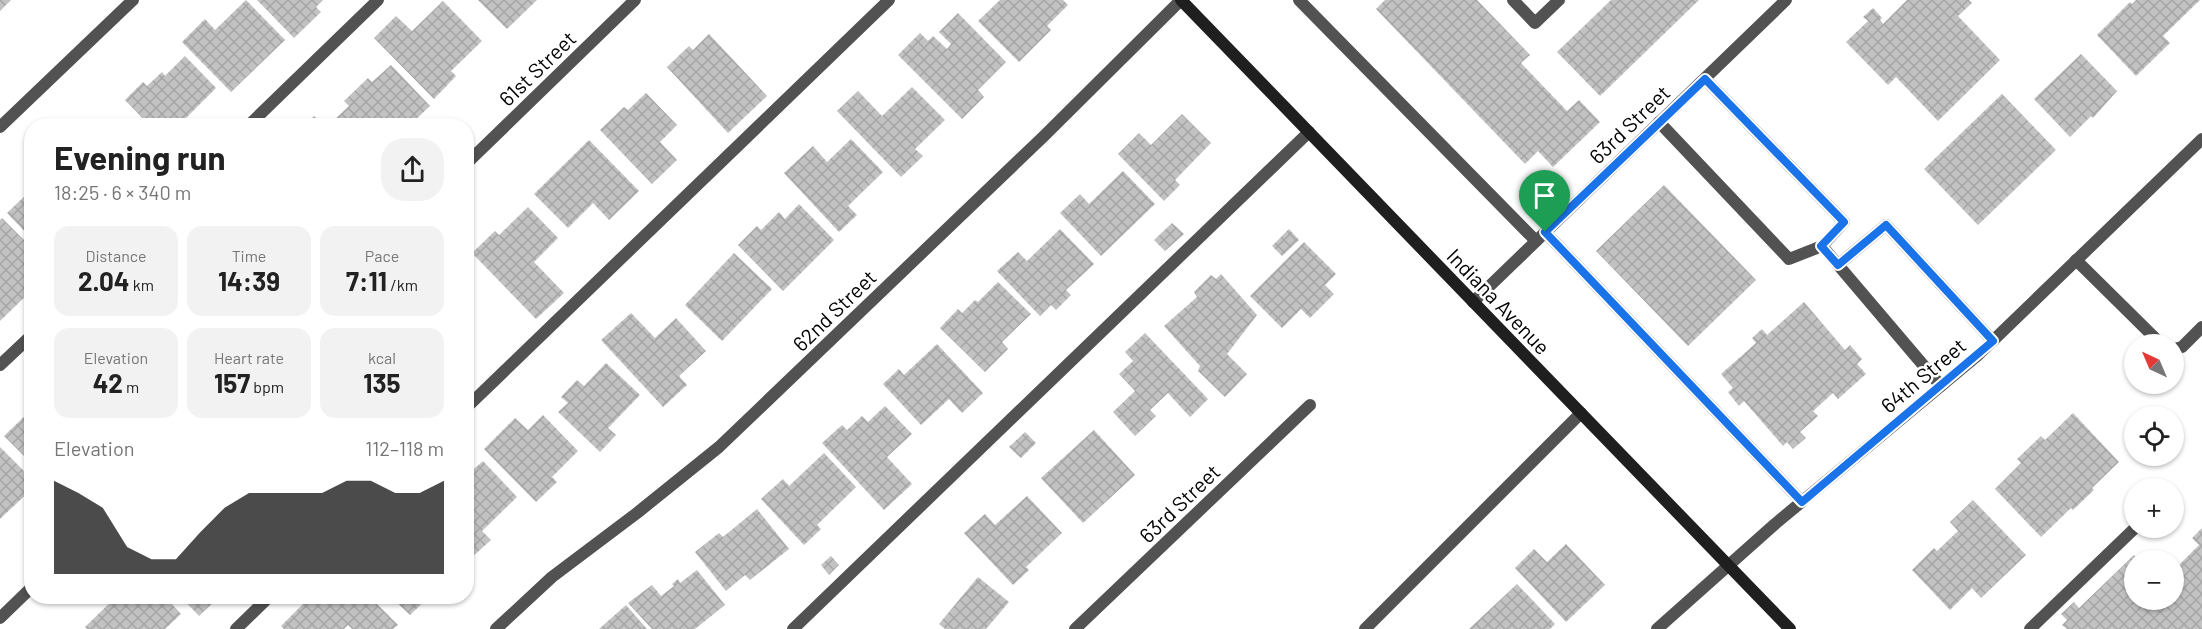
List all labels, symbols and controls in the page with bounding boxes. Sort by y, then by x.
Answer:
street label: 61st Street [493,25,581,111]
street label: 63rd Street [1584,80,1674,168]
text: Evening run [54,137,226,177]
button: share [381,138,444,201]
pin [1519,170,1570,232]
icon: arrive [1528,179,1561,212]
text: 18:25 · 6 × 340 m [54,180,191,204]
street label: Indiana Avenue [1442,243,1556,359]
text: Distance [86,246,146,265]
text: Time [232,246,266,265]
text: Pace [365,246,399,265]
street label: 62nd Street [787,264,881,356]
text: 2.04 [78,265,130,296]
text: 14:39 [218,265,280,296]
text: 7:11 [346,265,387,296]
text: km [130,275,154,294]
text: /km [387,275,418,294]
street label: 64th Street [1876,332,1970,418]
north arrow [2124,334,2184,394]
map controls [2124,334,2184,610]
text: Elevation [84,348,148,367]
text: Heart rate [214,348,284,367]
text: kcal [368,348,396,367]
text: 42 [93,367,123,398]
text: 157 [214,367,250,398]
text: 135 [363,367,401,398]
text: m [123,377,139,396]
text: bpm [250,377,284,396]
button: locate [2124,406,2184,466]
text: Elevation [54,436,135,460]
text: 112–118 m [365,436,444,460]
street label: 63rd Street [1134,459,1224,547]
button: + [2124,478,2184,538]
button: − [2124,550,2184,610]

